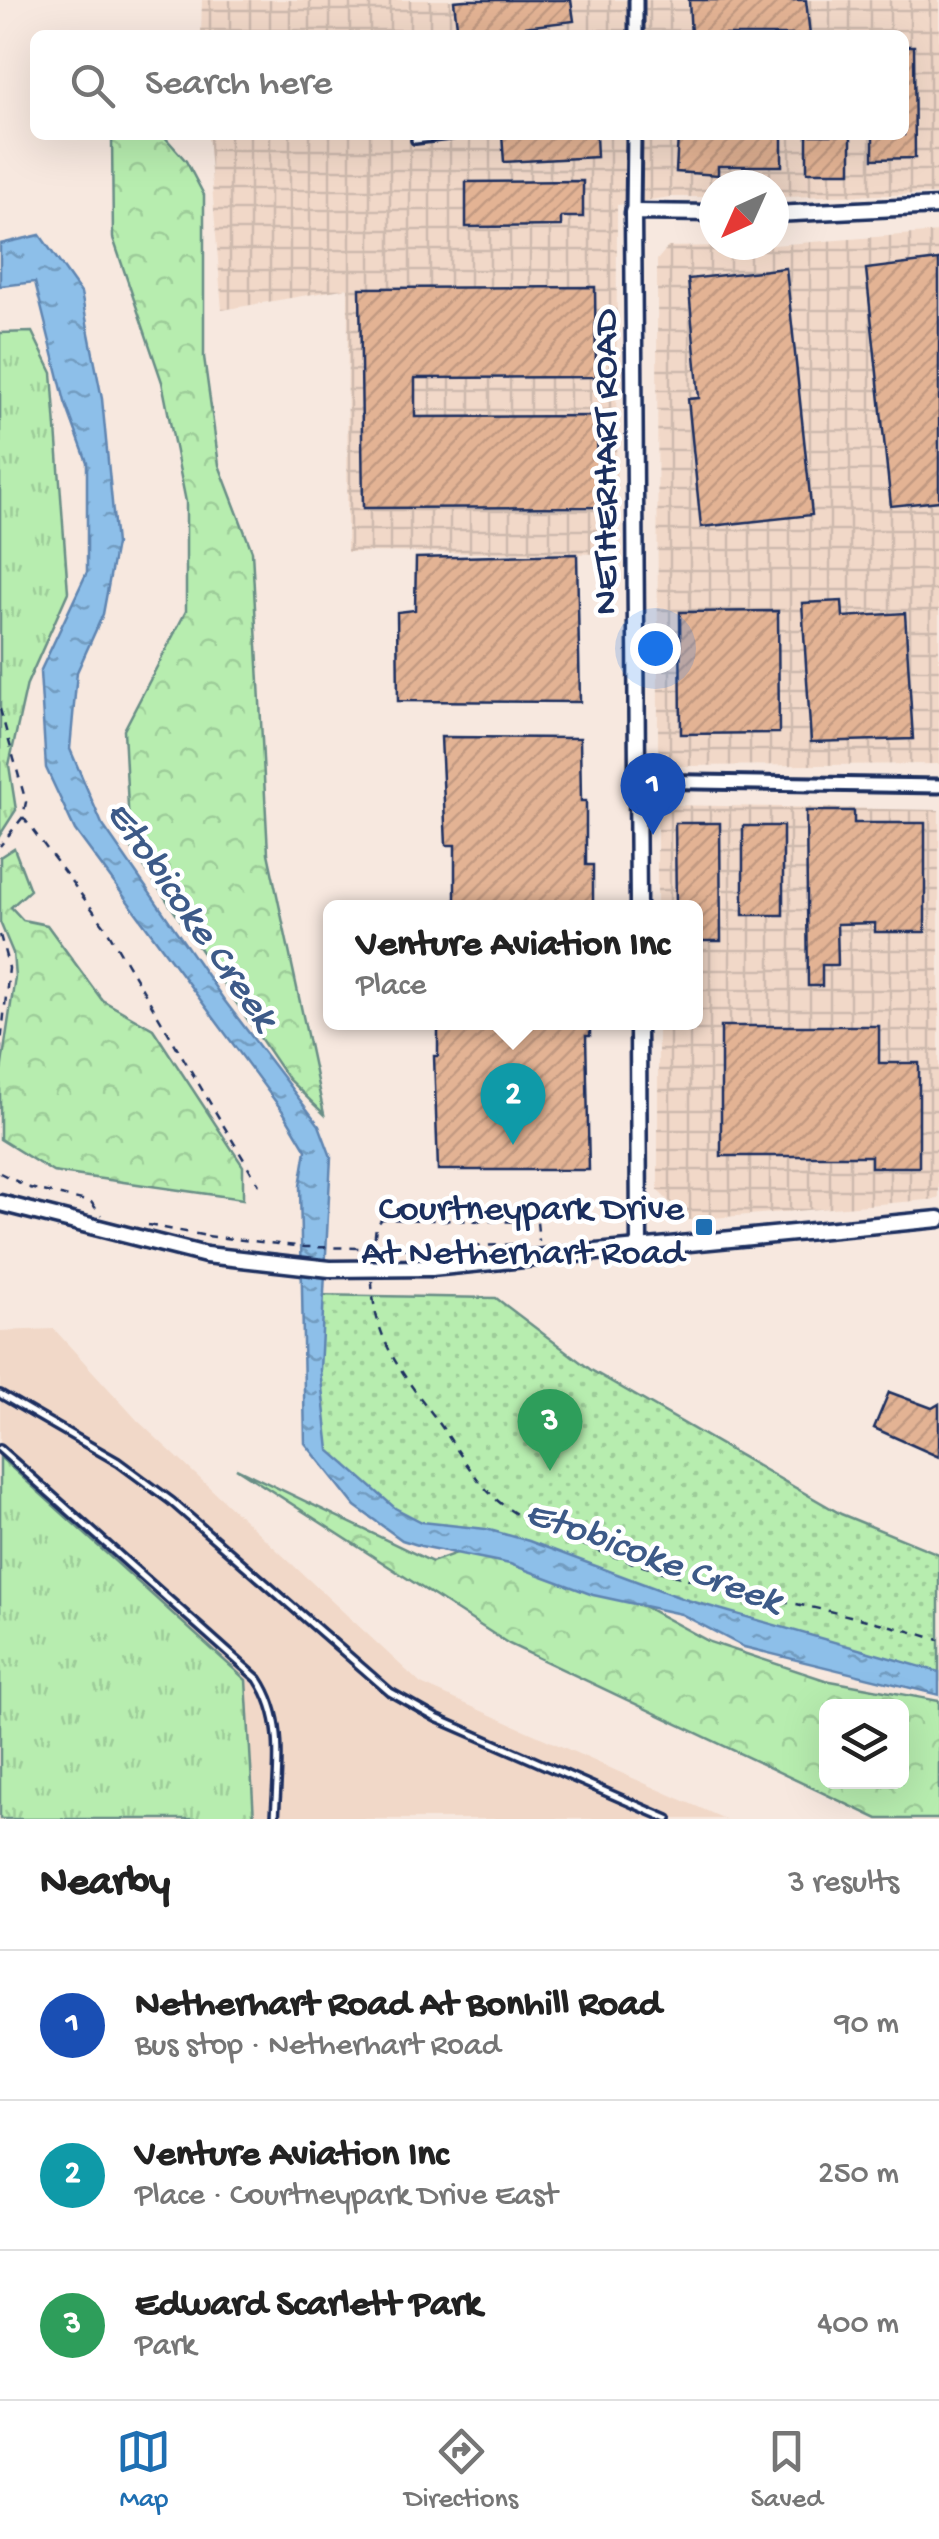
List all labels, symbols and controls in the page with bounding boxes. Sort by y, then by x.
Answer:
search box [30,30,909,140]
icon: search [65,58,120,113]
text: Search here [145,63,332,107]
north arrow [699,170,789,260]
street label: NETHERHART ROAD [586,309,630,615]
your location [630,623,681,674]
pin: 1 [620,752,686,835]
water label: Etobicoke Creek [93,793,288,1044]
popup [323,900,703,1030]
text: Venture Aviation Inc [356,924,670,968]
text: Place [356,968,426,1006]
pin: 2 [480,1062,546,1145]
place label: Courtneypark Drive At Netherhart Road [361,1189,687,1277]
marker: Courtneypark Drive At Netherhart Road [693,1216,715,1238]
pin: 3 [518,1388,582,1471]
water label: Etobicoke Creek [518,1491,791,1629]
map controls [819,1699,909,1789]
button: layers [819,1699,909,1789]
text: Nearby [40,1860,170,1909]
text: 3 results [788,1865,899,1903]
text: Netherhart Road At Bonhill Road [135,1984,661,2028]
text: 1 [66,2006,79,2044]
text: 90 m [835,2006,899,2044]
text: Bus stop · Netherhart Road [135,2028,500,2066]
text: Venture Aviation Inc [135,2134,448,2178]
text: 2 [65,2156,80,2194]
text: 250 m [818,2156,899,2194]
text: Place · Courtneypark Drive East [135,2178,557,2216]
text: Edward Scarlett Park [135,2284,482,2328]
text: 3 [64,2306,81,2344]
text: 400 m [817,2306,899,2344]
text: Park [135,2328,196,2366]
tab: Map [116,2424,171,2517]
tab: Directions [404,2424,518,2517]
tab: Saved [751,2424,823,2517]

